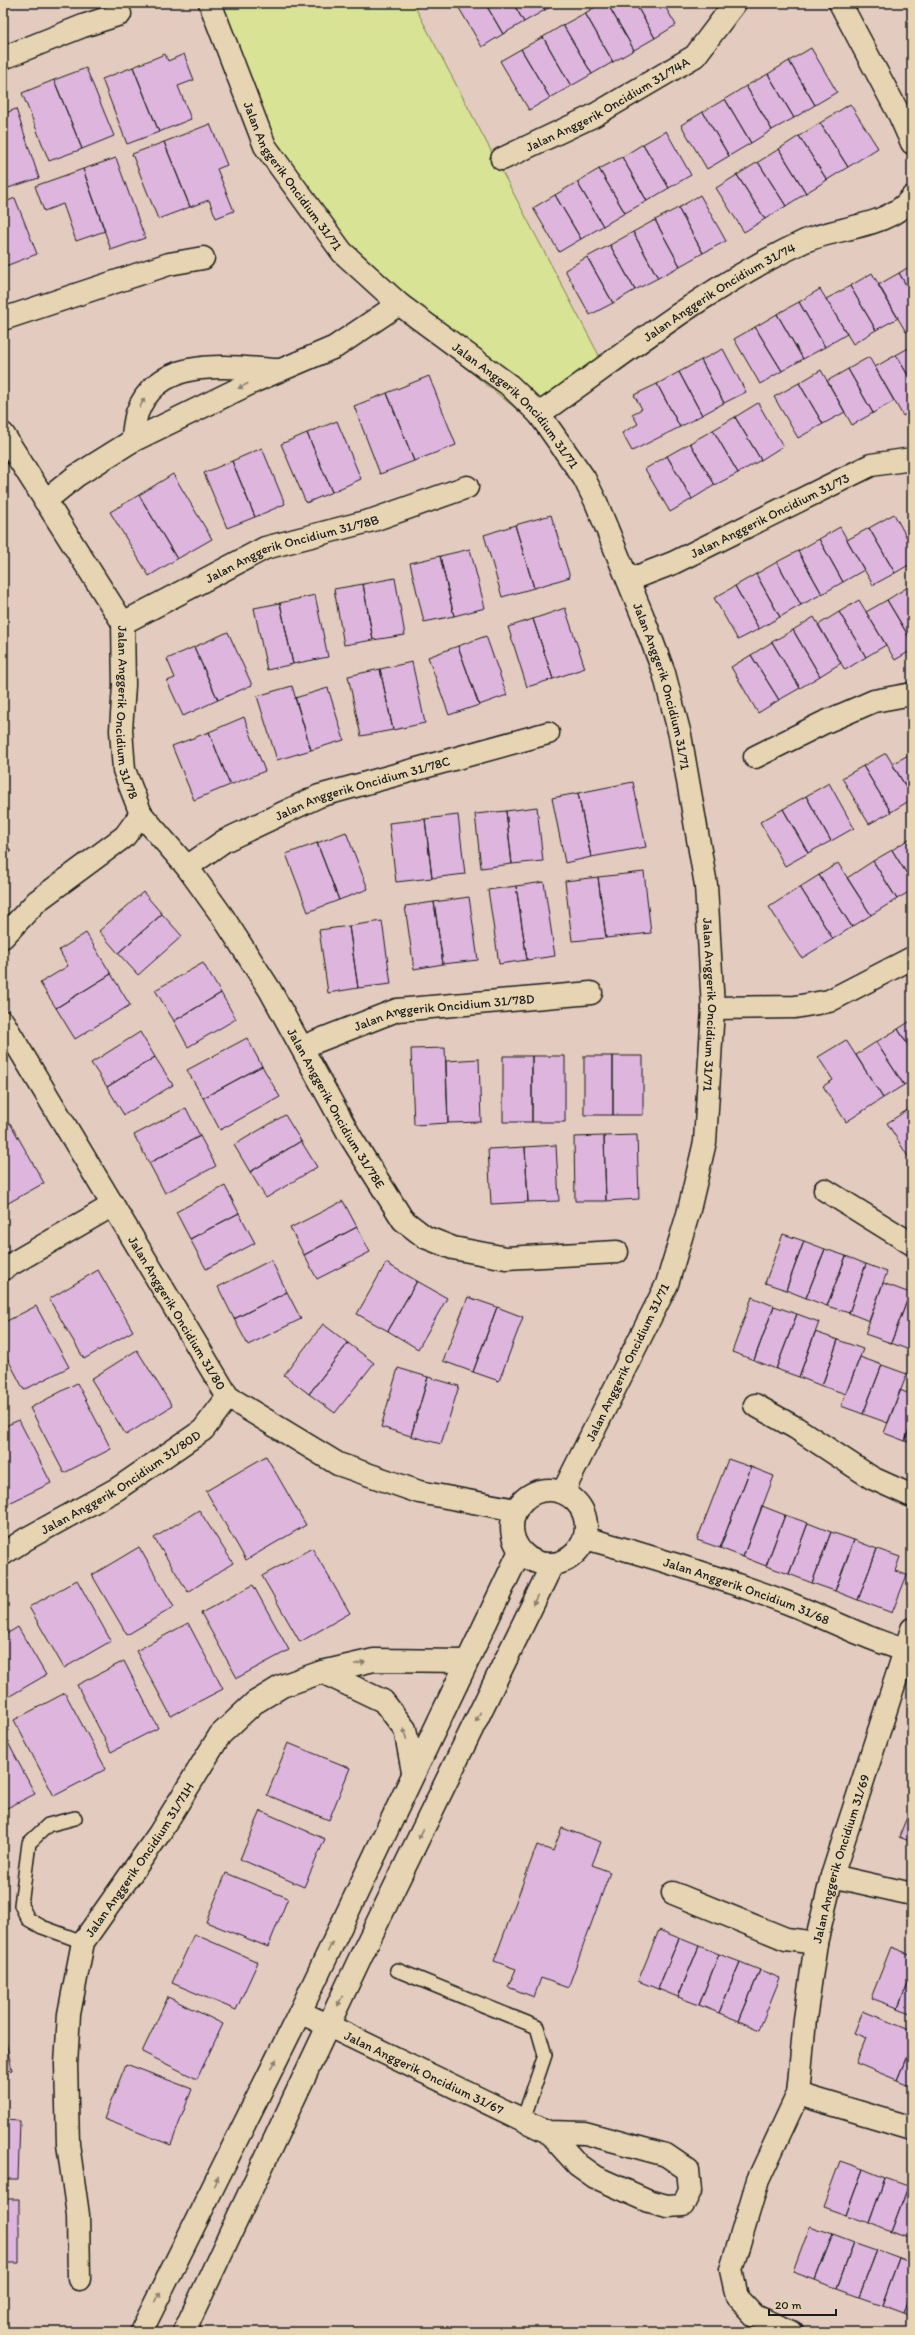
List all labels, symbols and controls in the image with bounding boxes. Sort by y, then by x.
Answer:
street label: Jalan Anggerik Oncidium 31/74A [523,54,693,155]
street label: Jalan Anggerik Oncidium 31/71 [241,99,345,253]
street label: Jalan Anggerik Oncidium 31/74 [641,240,798,345]
street label: Jalan Anggerik Oncidium 31/71 [449,339,582,471]
one-way arrow [238,383,249,390]
one-way arrow [139,398,145,409]
street label: Jalan Anggerik Oncidium 31/73 [688,470,852,561]
street label: Jalan Anggerik Oncidium 31/78B [203,512,381,586]
street label: Jalan Anggerik Oncidium 31/71 [630,600,693,771]
street label: Jalan Anggerik Oncidium 31/78 [113,625,142,801]
street label: Jalan Anggerik Oncidium 31/78C [273,753,452,824]
street label: Jalan Anggerik Oncidium 31/71 [700,917,720,1092]
street label: Jalan Anggerik Oncidium 31/78D [352,991,536,1034]
street label: Jalan Anggerik Oncidium 31/78E [284,1025,388,1191]
street label: Jalan Anggerik Oncidium 31/80 [125,1233,229,1393]
street label: Jalan Anggerik Oncidium 31/71 [583,1281,672,1444]
street label: Jalan Anggerik Oncidium 31/80D [38,1427,204,1537]
street label: Jalan Anggerik Oncidium 31/68 [662,1554,832,1628]
one-way arrow [531,1594,538,1605]
one-way arrow [354,1660,366,1666]
one-way arrow [475,1711,481,1722]
one-way arrow [402,1728,408,1741]
street label: Jalan Anggerik Oncidium 31/69 [809,1772,873,1945]
street label: Jalan Anggerik Oncidium 31/71H [82,1780,197,1940]
one-way arrow [418,1828,424,1839]
one-way arrow [327,1941,333,1953]
one-way arrow [337,1996,343,2007]
street label: Jalan Anggerik Oncidium 31/67 [342,2028,507,2118]
one-way arrow [271,2058,277,2070]
one-way arrow [213,2175,219,2186]
one-way arrow [155,2291,162,2303]
scale bar [769,2291,836,2317]
text: 20 m [775,2298,802,2312]

